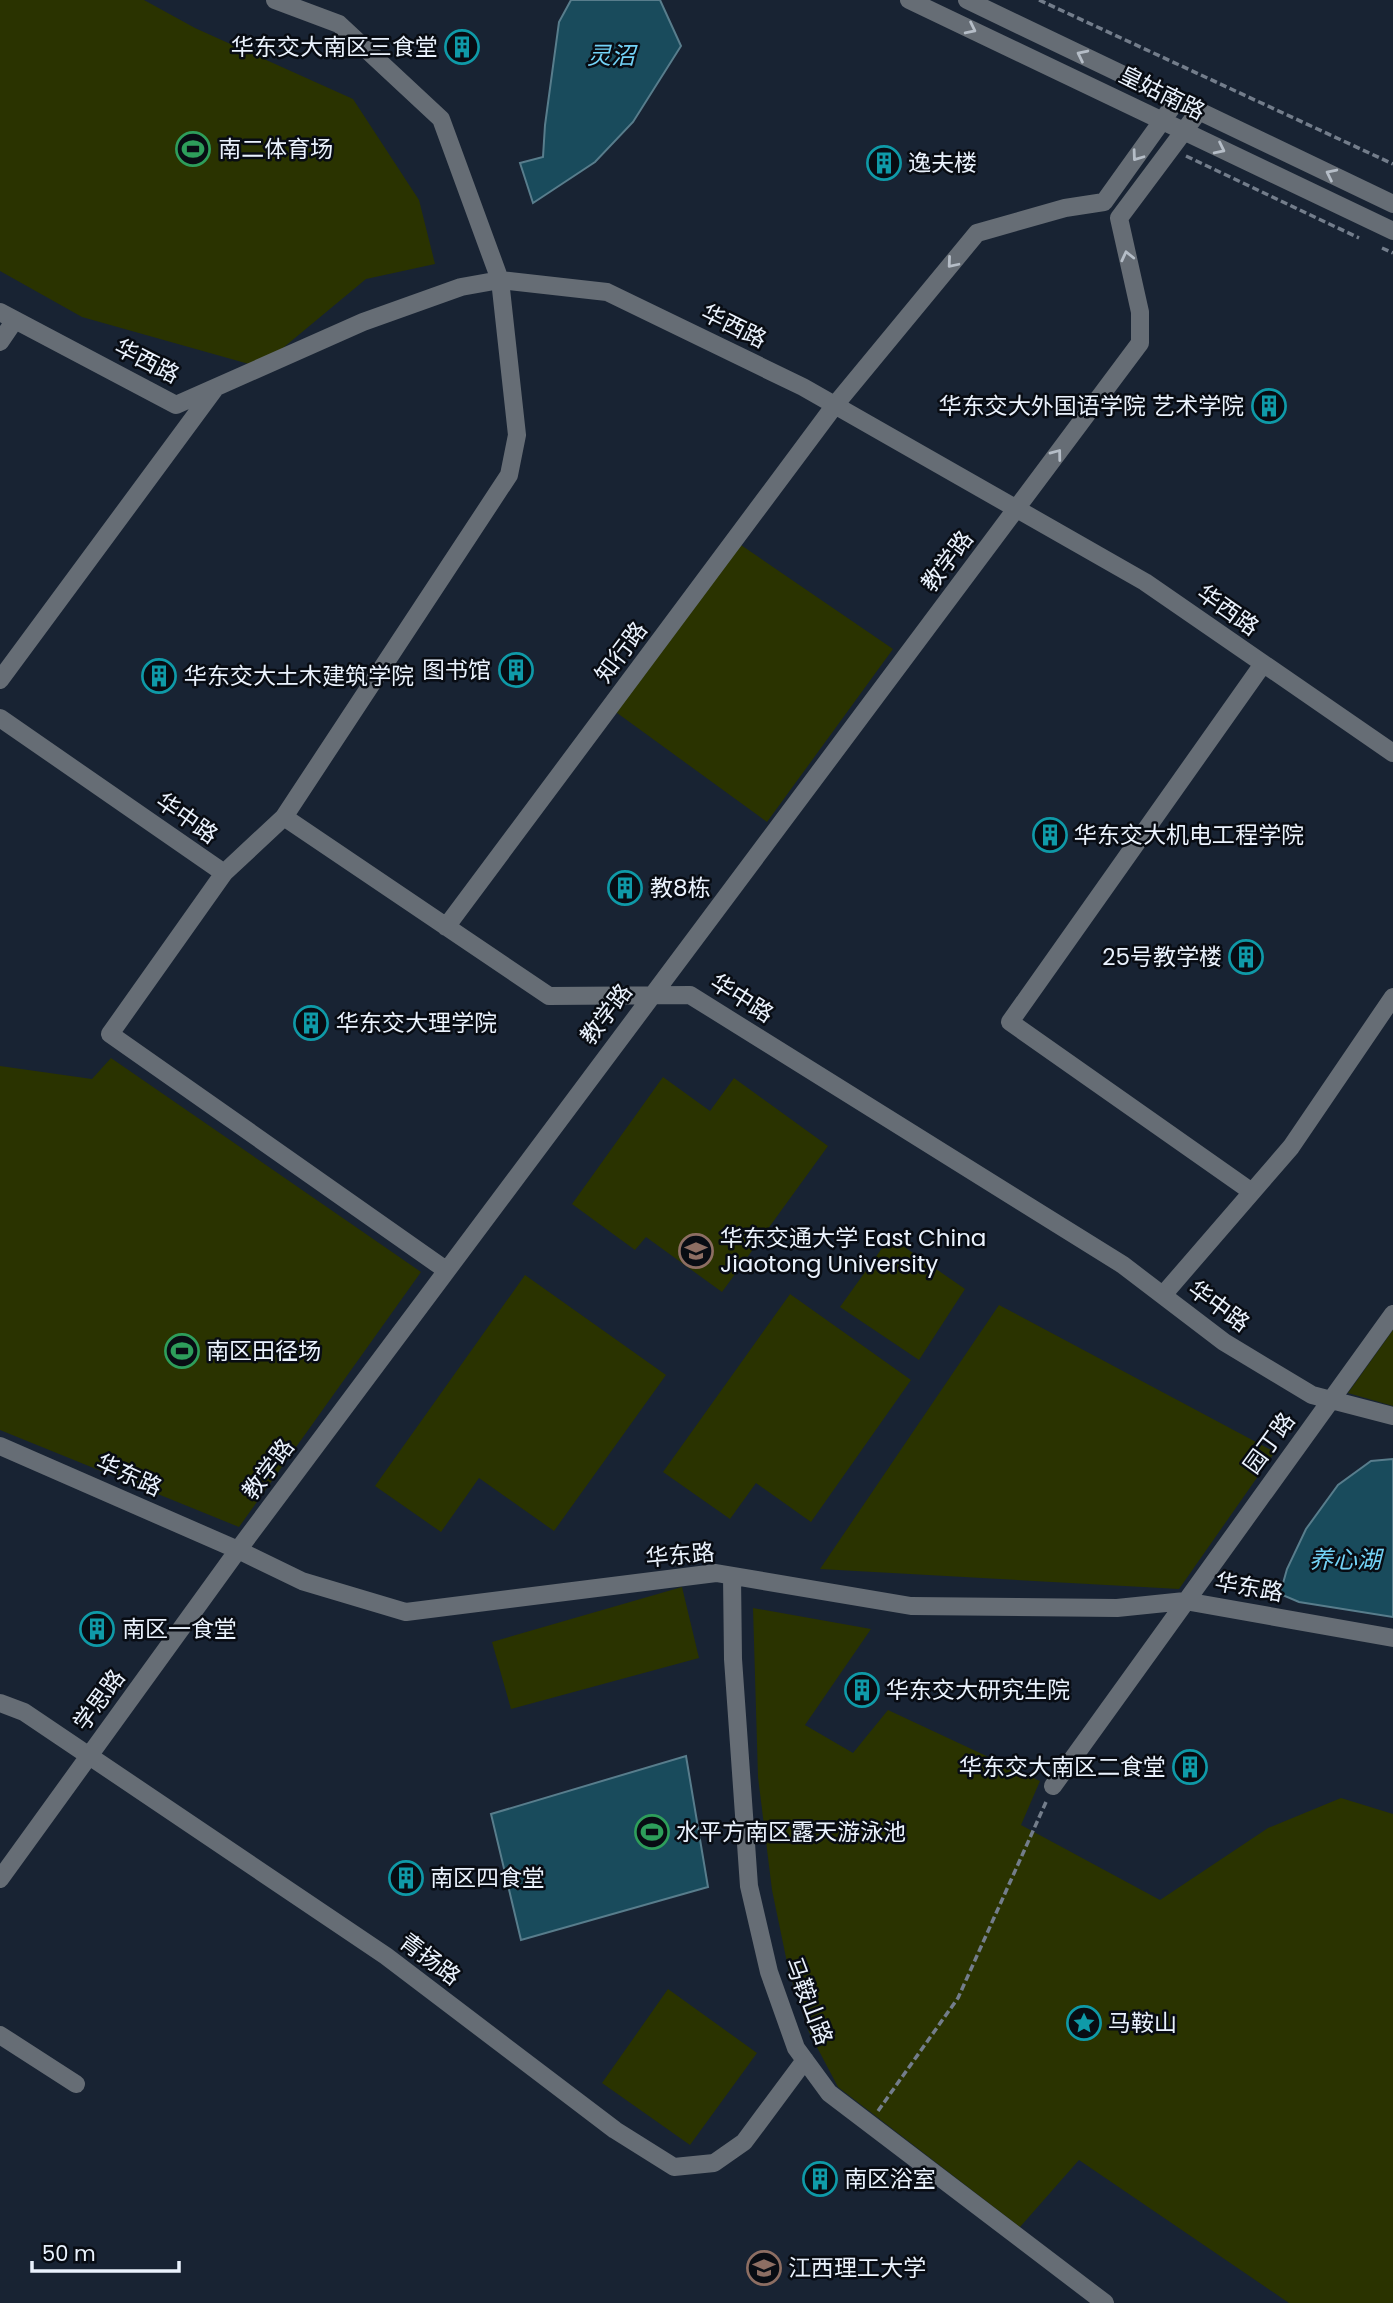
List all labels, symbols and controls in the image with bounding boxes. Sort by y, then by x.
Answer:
one-way arrow [964,21,976,35]
building icon: 华东交大南区三食堂 [443,28,481,66]
place label: 华东交大南区三食堂 [231,31,438,63]
water label: 灵沼 [587,39,638,72]
one-way arrow [1077,49,1089,63]
street label: 皇姑南路 [1114,58,1210,128]
sports icon: 南二体育场 [174,130,212,168]
place label: 南二体育场 [218,133,333,165]
one-way arrow [1213,140,1225,154]
building icon: 逸夫楼 [865,144,903,182]
place label: 逸夫楼 [908,147,977,179]
one-way arrow [1133,148,1146,161]
one-way arrow [1326,169,1338,183]
one-way arrow [1121,250,1136,262]
one-way arrow [948,255,960,268]
street label: 华西路 [696,296,772,356]
street label: 华西路 [109,331,185,391]
building icon: 华东交大外国语学院 艺术学院 [1250,387,1288,425]
place label: 华东交大外国语学院 艺术学院 [939,390,1244,422]
one-way arrow [1049,449,1061,462]
street label: 教学路 [913,524,981,598]
street label: 华西路 [1191,577,1265,643]
street label: 知行路 [587,615,655,689]
building icon: 图书馆 [497,651,535,689]
place label: 图书馆 [422,654,491,686]
building icon: 华东交大土木建筑学院 [140,657,178,695]
place label: 华东交大土木建筑学院 [184,660,414,692]
street label: 华中路 [150,785,224,851]
building icon: 华东交大机电工程学院 [1031,816,1069,854]
place label: 华东交大机电工程学院 [1074,819,1304,851]
building icon: 教8栋 [606,869,644,907]
place label: 教8栋 [650,872,711,904]
building icon: 25号教学楼 [1227,938,1265,976]
place label: 25号教学楼 [1102,941,1222,973]
street label: 华中路 [704,966,780,1030]
street label: 教学路 [572,977,640,1051]
building icon: 华东交大理学院 [292,1004,330,1042]
place label: 华东交大理学院 [336,1007,497,1039]
place label: 华东交通大学 East China Jiaotong University [720,1222,986,1280]
school or university icon: 华东交通大学 East China Jiaotong University [677,1232,715,1270]
street label: 华中路 [1182,1273,1256,1339]
sports icon: 南区田径场 [163,1332,201,1370]
place label: 南区田径场 [206,1335,321,1367]
street label: 园丁路 [1236,1406,1302,1480]
street label: 教学路 [234,1432,302,1506]
street label: 华东路 [91,1446,167,1504]
street label: 华东路 [644,1536,716,1574]
water label: 养心湖 [1309,1543,1385,1576]
street label: 华东路 [1212,1565,1286,1609]
building icon: 南区一食堂 [78,1610,116,1648]
place label: 南区一食堂 [122,1613,237,1645]
street label: 学思路 [66,1663,132,1737]
building icon: 华东交大研究生院 [843,1671,881,1709]
place label: 华东交大研究生院 [886,1674,1070,1706]
building icon: 华东交大南区二食堂 [1171,1748,1209,1786]
place label: 华东交大南区二食堂 [959,1751,1166,1783]
sports icon: 水平方南区露天游泳池 [633,1813,671,1851]
place label: 水平方南区露天游泳池 [676,1816,906,1848]
building icon: 南区四食堂 [387,1859,425,1897]
place label: 南区四食堂 [430,1862,545,1894]
street label: 青扬路 [393,1925,467,1993]
street label: 马鞍山路 [778,1952,840,2050]
place icon: 马鞍山 [1065,2004,1103,2042]
place label: 马鞍山 [1108,2007,1177,2039]
building icon: 南区浴室 [801,2160,839,2198]
place label: 南区浴室 [844,2163,936,2195]
scale bar [32,2230,178,2274]
text: 50 m [42,2239,96,2268]
school or university icon: 江西理工大学 [745,2249,783,2287]
place label: 江西理工大学 [788,2252,926,2284]

